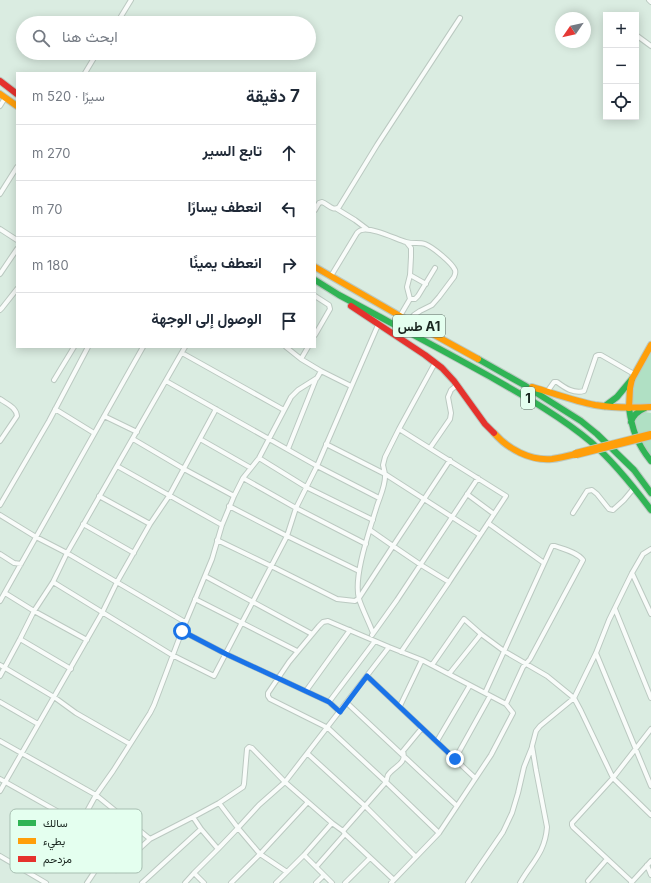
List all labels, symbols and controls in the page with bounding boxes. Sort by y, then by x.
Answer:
north arrow [555,12,591,48]
map controls [603,12,639,120]
button: + [603,12,639,48]
search box [16,16,316,60]
icon: search [30,27,52,49]
text: ابحث هنا [62,27,118,46]
button: − [603,48,639,84]
button: locate [603,84,639,120]
text: 7 دقيقة [246,86,300,106]
text: سيرًا · 520 m [32,88,105,104]
text: تابع السير [203,141,262,160]
icon: ahead [278,142,300,164]
text: 270 m [32,145,70,161]
text: انعطف يسارًا [187,197,262,216]
icon: left [278,198,300,220]
text: 70 m [32,201,62,217]
text: انعطف يمينًا [189,253,262,272]
icon: right [278,254,300,276]
text: 180 m [32,257,69,273]
text: الوصول إلى الوجهة [151,309,262,328]
icon: arrive [278,310,300,332]
road number: طس A1 [393,315,445,337]
road number: 1 [521,387,535,409]
route start [173,622,191,640]
route end [446,750,464,768]
legend [10,809,142,873]
text: سالك [43,816,68,830]
text: بطيء [43,834,65,851]
text: مزدحم [43,852,72,867]

